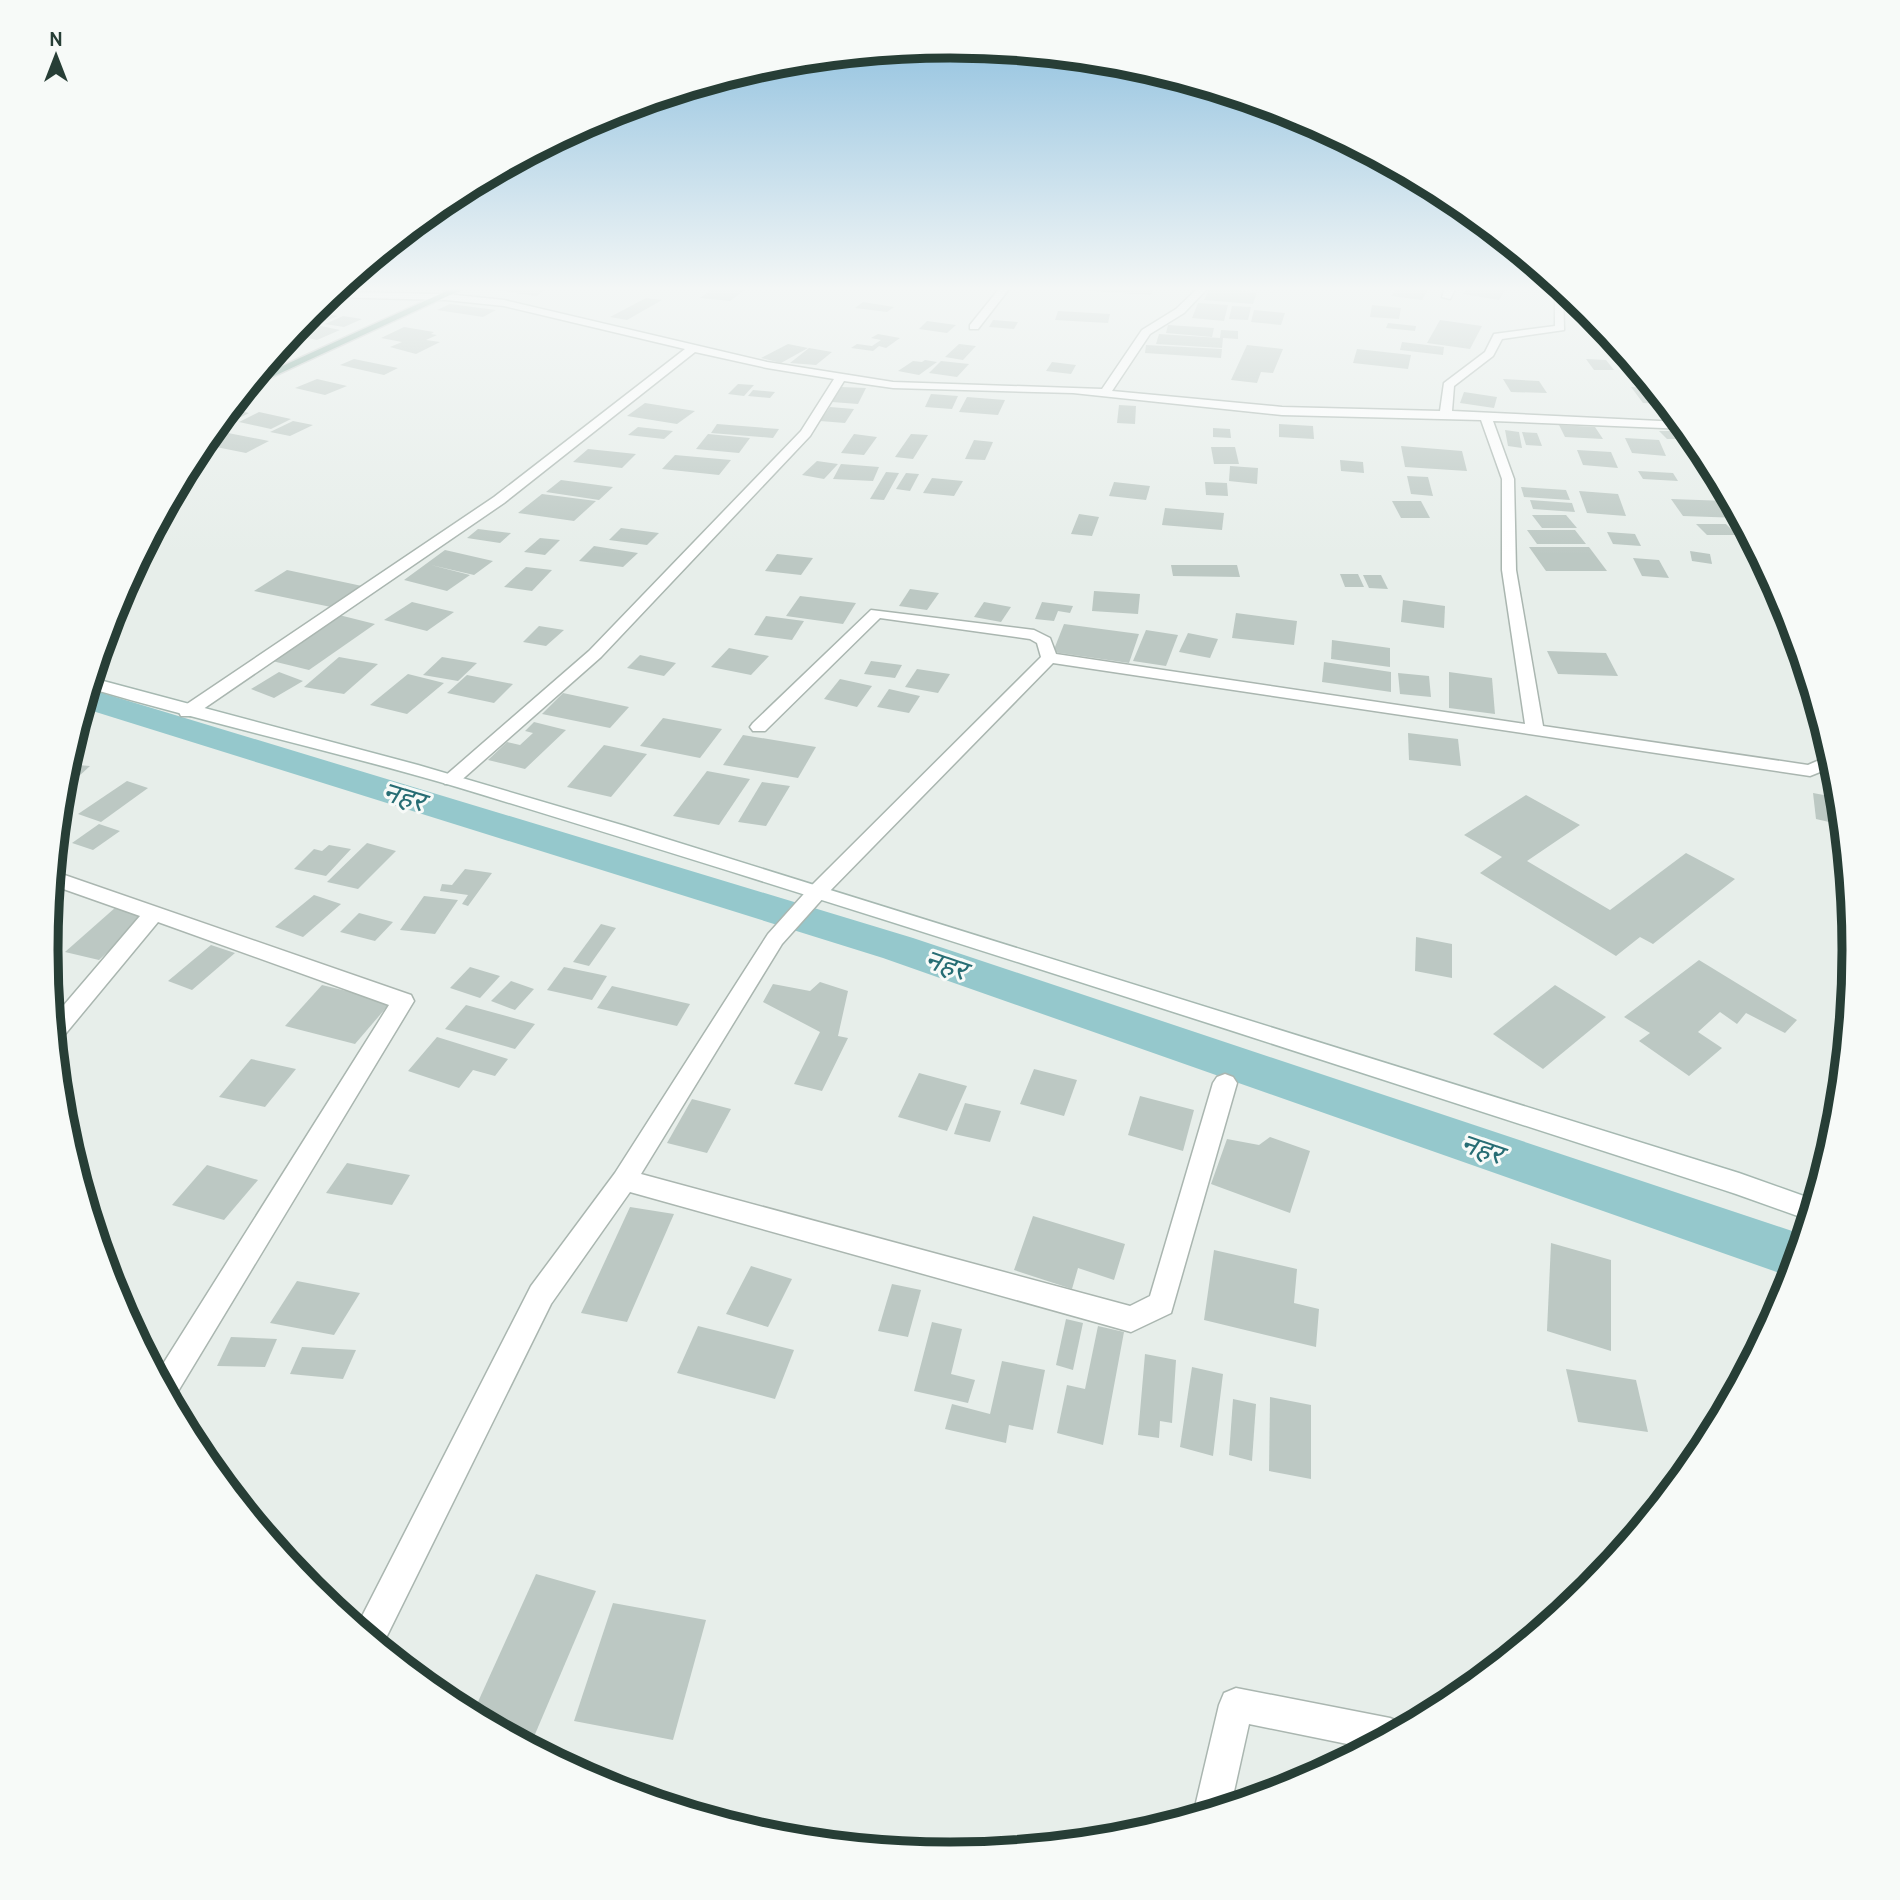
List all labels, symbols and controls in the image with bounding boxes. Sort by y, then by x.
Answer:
north arrow [21,21,91,91]
text: N [49,28,63,51]
water label: नहर [379,774,434,820]
water label: नहर [921,941,977,989]
water label: नहर [1457,1125,1513,1173]

